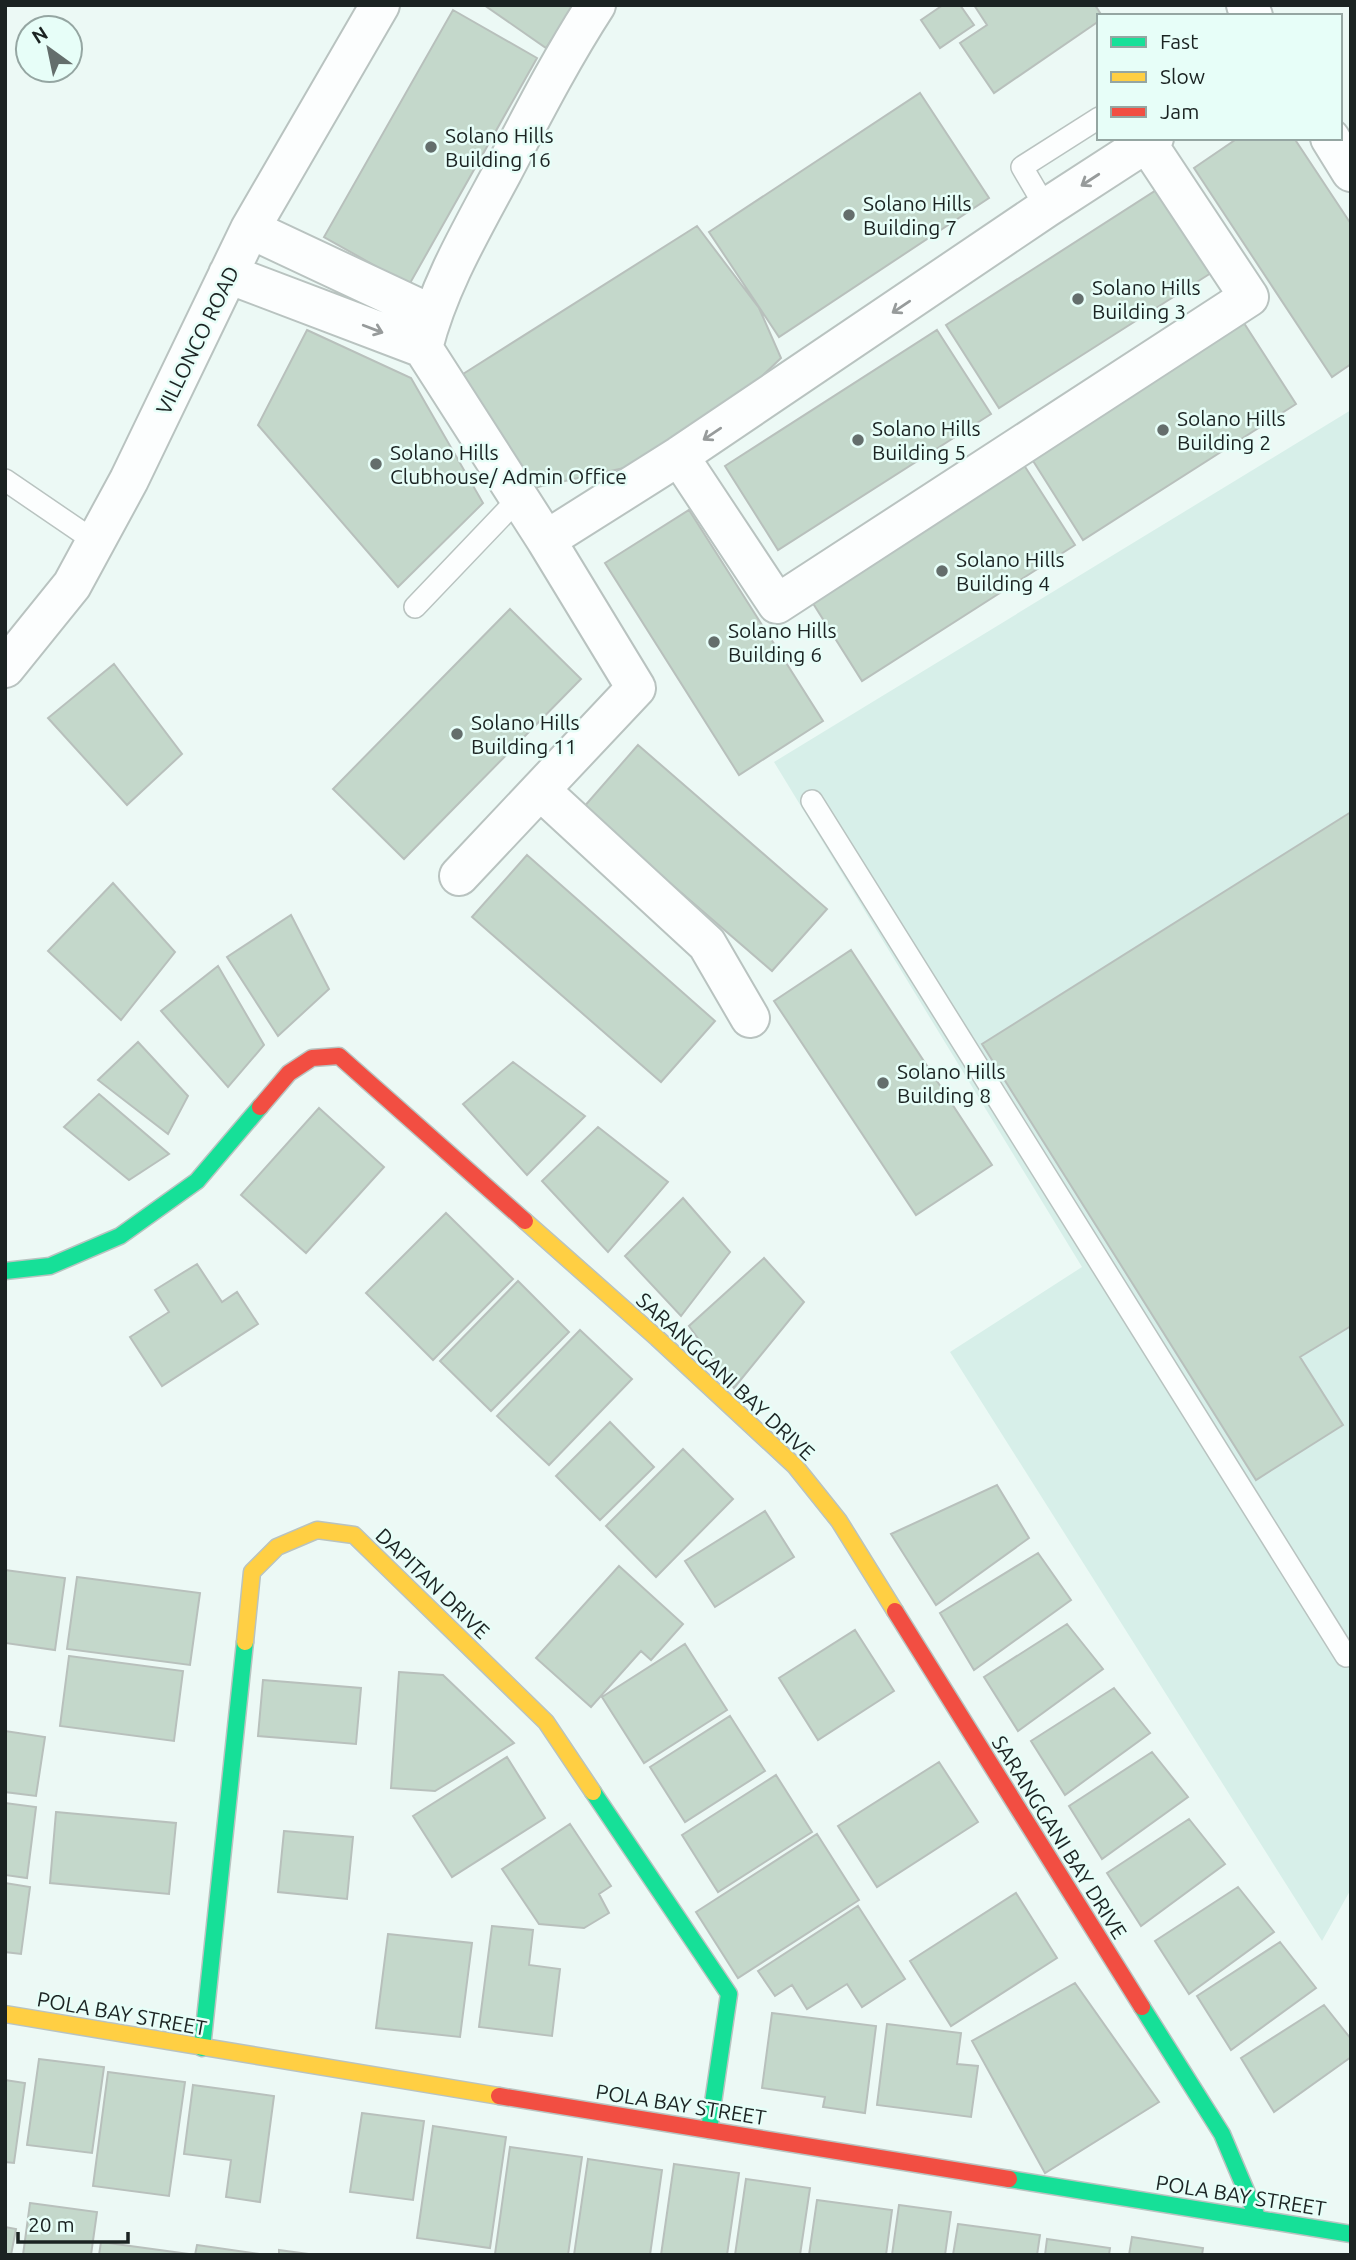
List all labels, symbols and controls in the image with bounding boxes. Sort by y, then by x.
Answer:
north arrow [14,14,84,84]
legend [1097,14,1342,140]
text: N [28,22,52,48]
text: Fast [1160,29,1198,53]
text: Slow [1160,64,1205,88]
text: Jam [1160,99,1199,123]
place label: Solano Hills Building 16 [445,123,554,171]
marker: Solano Hills Building 16 [423,139,439,155]
one-way arrow [1081,173,1100,188]
place label: Solano Hills Building 7 [863,191,972,239]
marker: Solano Hills Building 7 [841,207,857,223]
street label: VILLONCO ROAD [151,262,243,418]
place label: Solano Hills Building 3 [1092,275,1201,323]
marker: Solano Hills Building 3 [1070,291,1086,307]
one-way arrow [892,300,911,314]
one-way arrow [362,324,384,337]
place label: Solano Hills Building 2 [1177,406,1286,454]
place label: Solano Hills Building 5 [872,416,981,464]
marker: Solano Hills Building 2 [1155,422,1171,438]
one-way arrow [703,427,722,441]
marker: Solano Hills Building 5 [850,432,866,448]
place label: Solano Hills Clubhouse/ Admin Office [390,440,627,488]
marker: Solano Hills Clubhouse/ Admin Office [368,456,384,472]
place label: Solano Hills Building 4 [956,547,1065,595]
marker: Solano Hills Building 4 [934,563,950,579]
place label: Solano Hills Building 6 [728,618,837,666]
marker: Solano Hills Building 6 [706,634,722,650]
place label: Solano Hills Building 11 [471,710,580,758]
marker: Solano Hills Building 11 [449,726,465,742]
place label: Solano Hills Building 8 [897,1059,1006,1107]
marker: Solano Hills Building 8 [875,1075,891,1091]
street label: SARANGGANI BAY DRIVE [632,1287,820,1465]
street label: DAPITAN DRIVE [371,1523,495,1643]
street label: SARANGGANI BAY DRIVE [988,1731,1132,1943]
street label: POLA BAY STREET [35,1986,209,2040]
street label: POLA BAY STREET [594,2079,768,2129]
street label: POLA BAY STREET [1154,2170,1328,2220]
scale bar [18,2200,128,2244]
text: 20 m [28,2212,75,2236]

